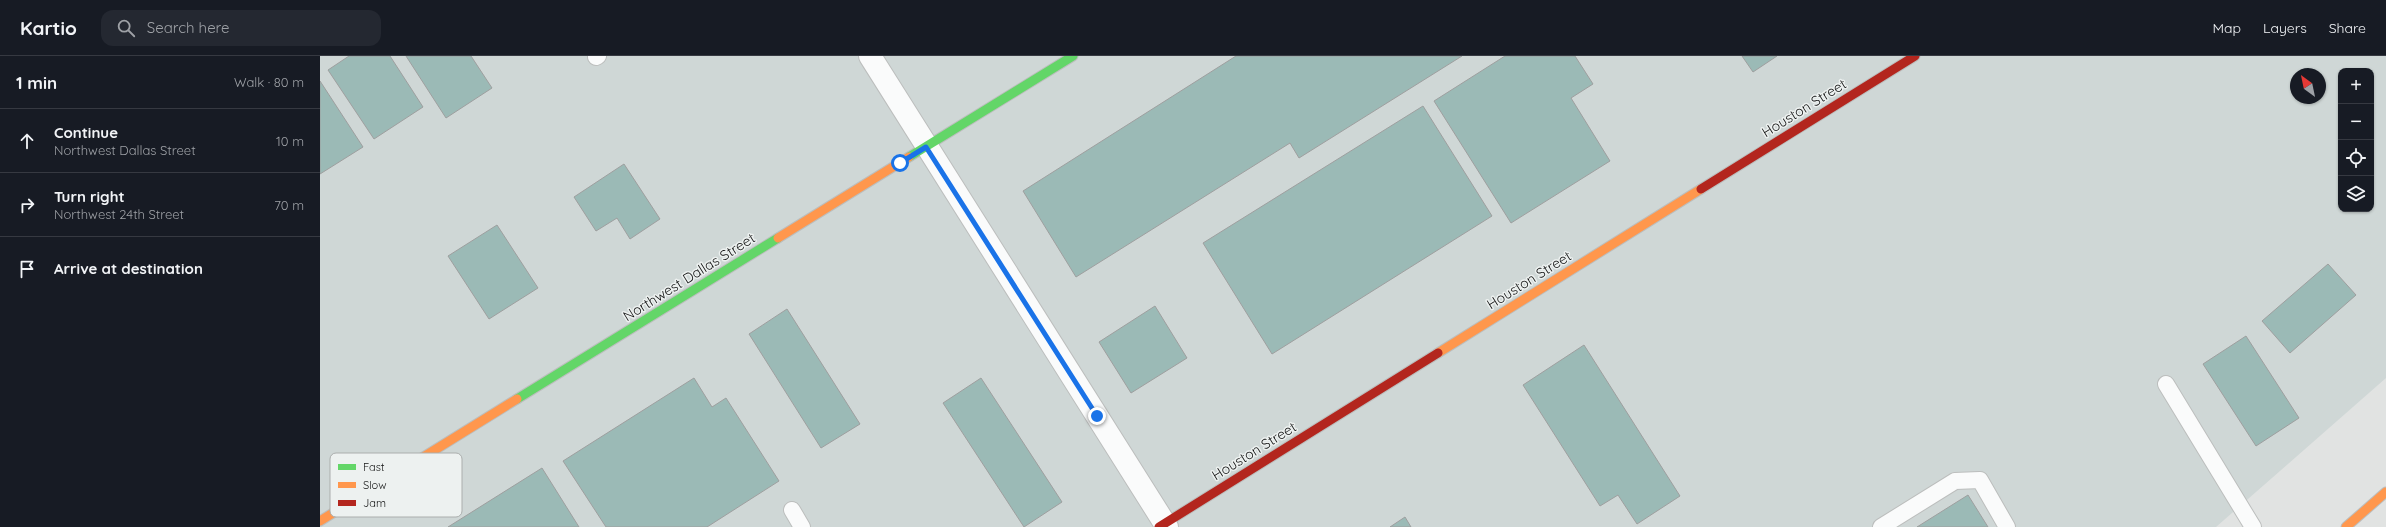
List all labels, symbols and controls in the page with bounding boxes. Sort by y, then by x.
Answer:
search box [101,10,381,46]
text: Kartio [20,16,77,40]
icon: search [115,17,137,39]
text: Search here [147,18,230,37]
text: Map [2212,19,2241,37]
text: Layers [2263,19,2307,37]
text: Share [2329,19,2366,37]
north arrow [2290,68,2326,104]
map controls [2338,68,2374,212]
button: + [2338,68,2374,104]
text: 1 min [16,72,57,93]
text: Walk · 80 m [234,74,304,90]
street label: Houston Street [1758,75,1850,141]
button: − [2338,104,2374,140]
text: Continue [54,123,118,142]
icon: ahead [16,130,38,152]
text: 10 m [276,133,304,149]
button: locate [2338,140,2374,176]
text: Northwest Dallas Street [54,142,196,158]
route start [891,154,909,172]
button: layers [2338,176,2374,212]
text: Turn right [54,187,125,206]
icon: right [16,194,38,216]
text: 70 m [274,197,304,213]
text: Northwest 24th Street [54,206,184,222]
street label: Northwest Dallas Street [620,229,759,325]
street label: Houston Street [1483,247,1575,313]
icon: arrive [16,258,38,280]
text: Arrive at destination [54,259,203,278]
route end [1088,407,1106,425]
street label: Houston Street [1208,418,1300,484]
legend [330,453,462,517]
text: Fast [363,460,385,474]
text: Slow [363,478,387,492]
text: Jam [363,496,386,510]

